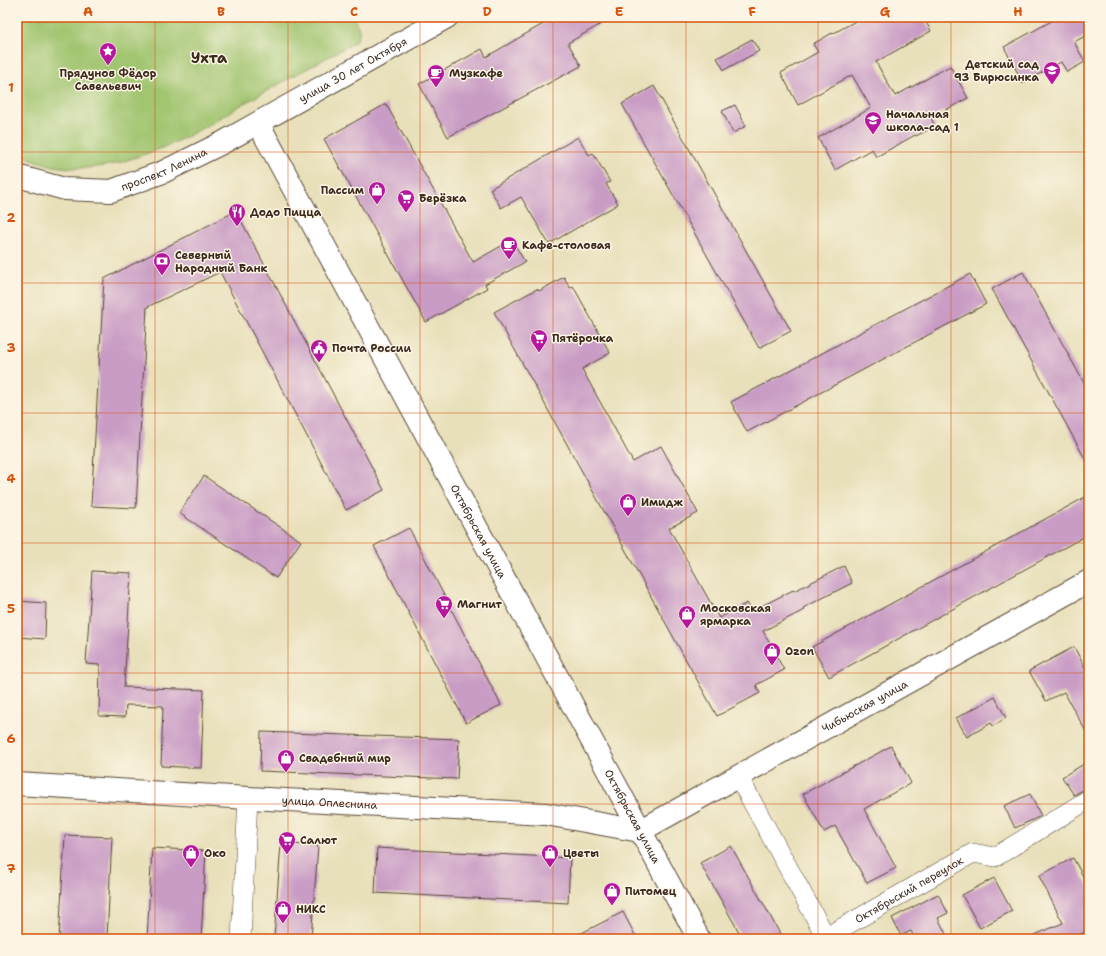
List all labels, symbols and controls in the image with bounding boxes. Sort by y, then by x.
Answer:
text: A [83,3,93,20]
text: B [217,3,225,20]
text: C [350,3,358,20]
text: D [482,3,492,20]
text: E [615,3,624,20]
text: F [748,3,756,20]
text: G [880,3,891,20]
text: H [1013,3,1023,20]
street label: улица 30 лет Октября [296,33,410,106]
place icon: Прядунов Фёдор Савельевич [98,41,118,66]
district label: Ухта [191,48,228,68]
place label: Детский сад 93 Бирюсинка [954,57,1039,85]
school or university icon: Детский сад 93 Бирюсинка [1042,60,1062,85]
cafe icon: Музкафе [426,63,446,88]
place label: Прядунов Фёдор Савельевич [60,66,157,94]
place label: Музкафе [449,66,503,81]
text: 1 [8,79,14,96]
place label: Начальная школа-сад 1 [886,107,959,135]
school or university icon: Начальная школа-сад 1 [863,110,883,135]
street label: проспект Ленина [119,144,210,194]
shop icon: Пассим [367,180,387,205]
place label: Пассим [321,183,364,198]
supermarket icon: Берёзка [396,188,416,213]
place label: Берёзка [419,191,467,206]
restaurant icon: Додо Пицца [227,202,247,227]
place label: Додо Пицца [250,205,322,220]
text: 2 [6,209,16,226]
cafe icon: Кафе-столовая [499,235,519,260]
place label: Кафе-столовая [522,238,611,253]
place label: Северный Народный Банк [175,248,268,276]
bank icon: Северный Народный Банк [152,251,172,276]
supermarket icon: Пятёрочка [529,328,549,353]
place label: Пятёрочка [552,331,614,346]
public building icon: Почта России [309,338,329,363]
text: 3 [6,339,16,356]
place label: Почта России [332,341,411,356]
text: 4 [6,470,16,487]
street label: Октябрьская улица [447,482,510,581]
shop icon: Имидж [618,492,638,517]
place label: Имидж [641,495,683,510]
supermarket icon: Магнит [434,594,454,619]
place label: Магнит [457,597,502,612]
text: 5 [7,600,15,617]
place label: Московская ярмарка [700,601,772,629]
shop icon: Московская ярмарка [677,604,697,629]
shop icon: Ozon [762,641,782,666]
place label: Ozon [785,644,815,659]
street label: Чибьюская улица [819,676,910,736]
text: 6 [6,730,16,747]
shop icon: Свадебный мир [276,748,296,773]
place label: Свадебный мир [299,751,391,766]
street label: Октябрьская улица [601,767,664,866]
street label: улица Оплеснина [281,792,378,812]
supermarket icon: Салют [277,830,297,855]
place label: Салют [300,833,337,848]
shop icon: Око [181,843,201,868]
shop icon: Цветы [540,843,560,868]
place label: Око [204,846,226,861]
place label: Цветы [563,846,599,861]
street label: Октябрьский переулок [852,853,966,927]
text: 7 [6,860,16,877]
shop icon: Питомец [602,881,622,906]
place label: Питомец [625,884,677,899]
shop icon: НИКС [273,899,293,924]
place label: НИКС [296,902,326,917]

